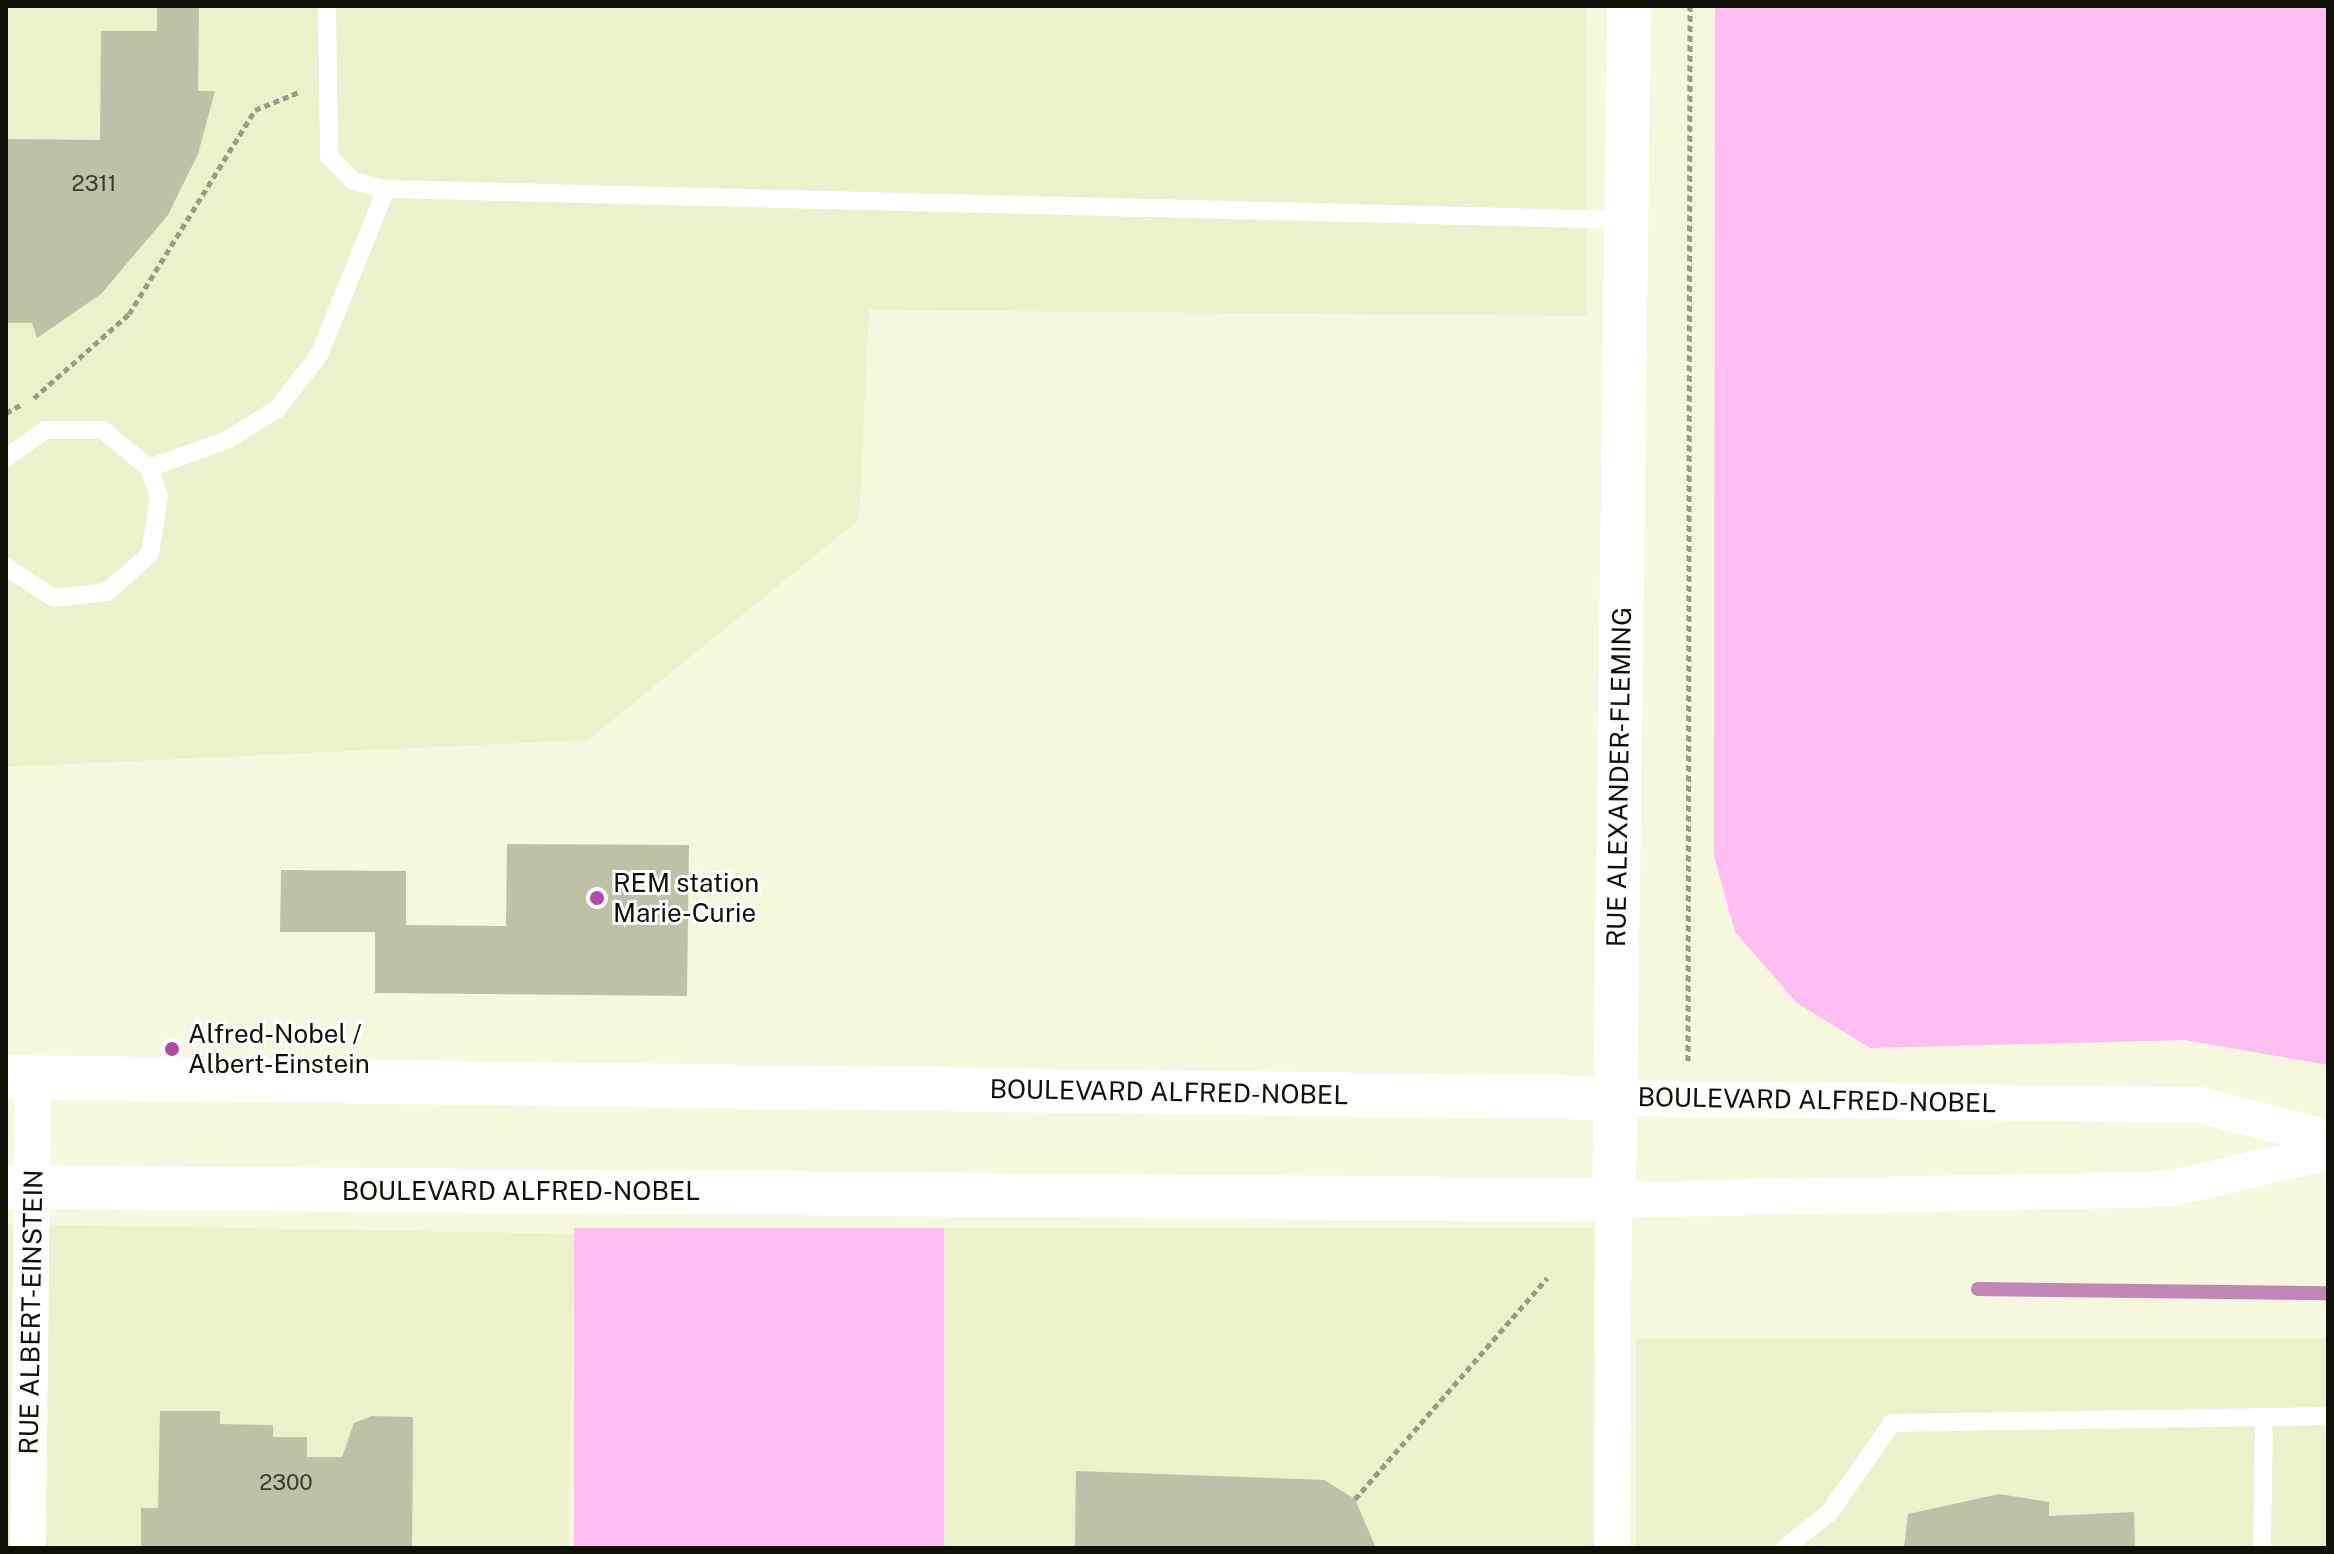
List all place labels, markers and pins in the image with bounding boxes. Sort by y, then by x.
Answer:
place label: REM station Marie-Curie [613,867,759,928]
marker: REM station Marie-Curie [588,889,606,907]
place label: Alfred-Nobel / Albert-Einstein [188,1018,370,1080]
marker: Alfred-Nobel / Albert-Einstein [163,1040,181,1058]

